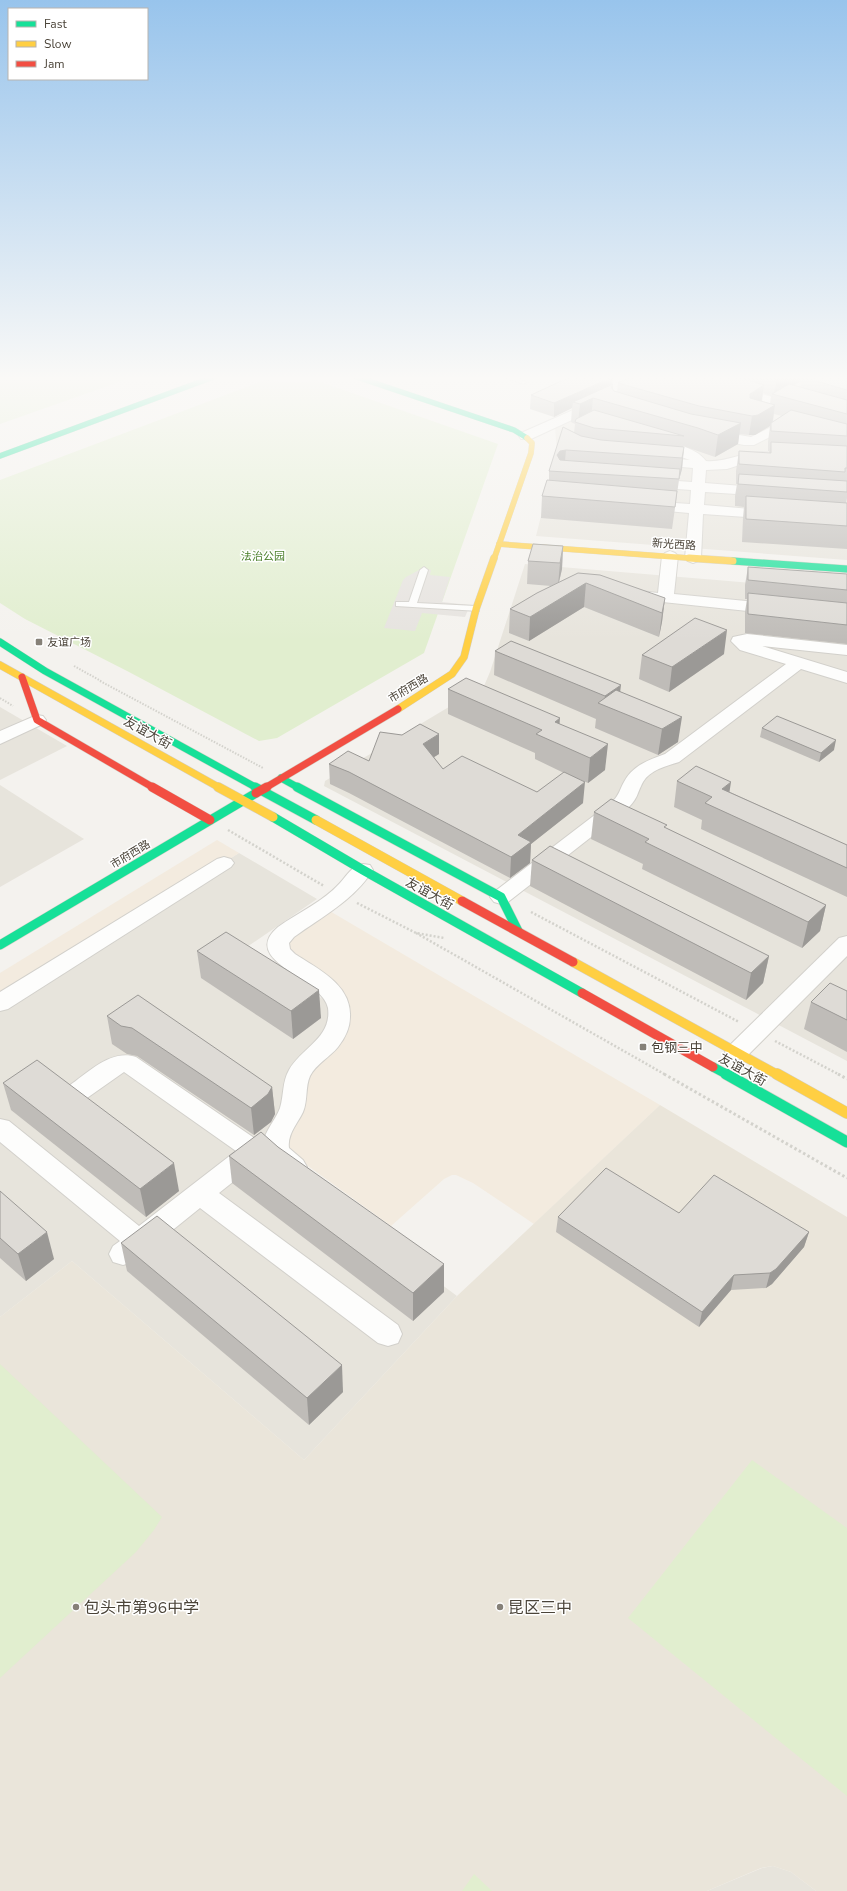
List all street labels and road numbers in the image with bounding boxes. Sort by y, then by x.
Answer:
street label: 新光西路 [651,535,696,554]
street label: 市府西路 [386,671,431,706]
street label: 友谊大街 [120,712,175,753]
street label: 市府西路 [108,837,153,872]
street label: 友谊大街 [402,873,457,914]
street label: 友谊大街 [715,1049,770,1090]

